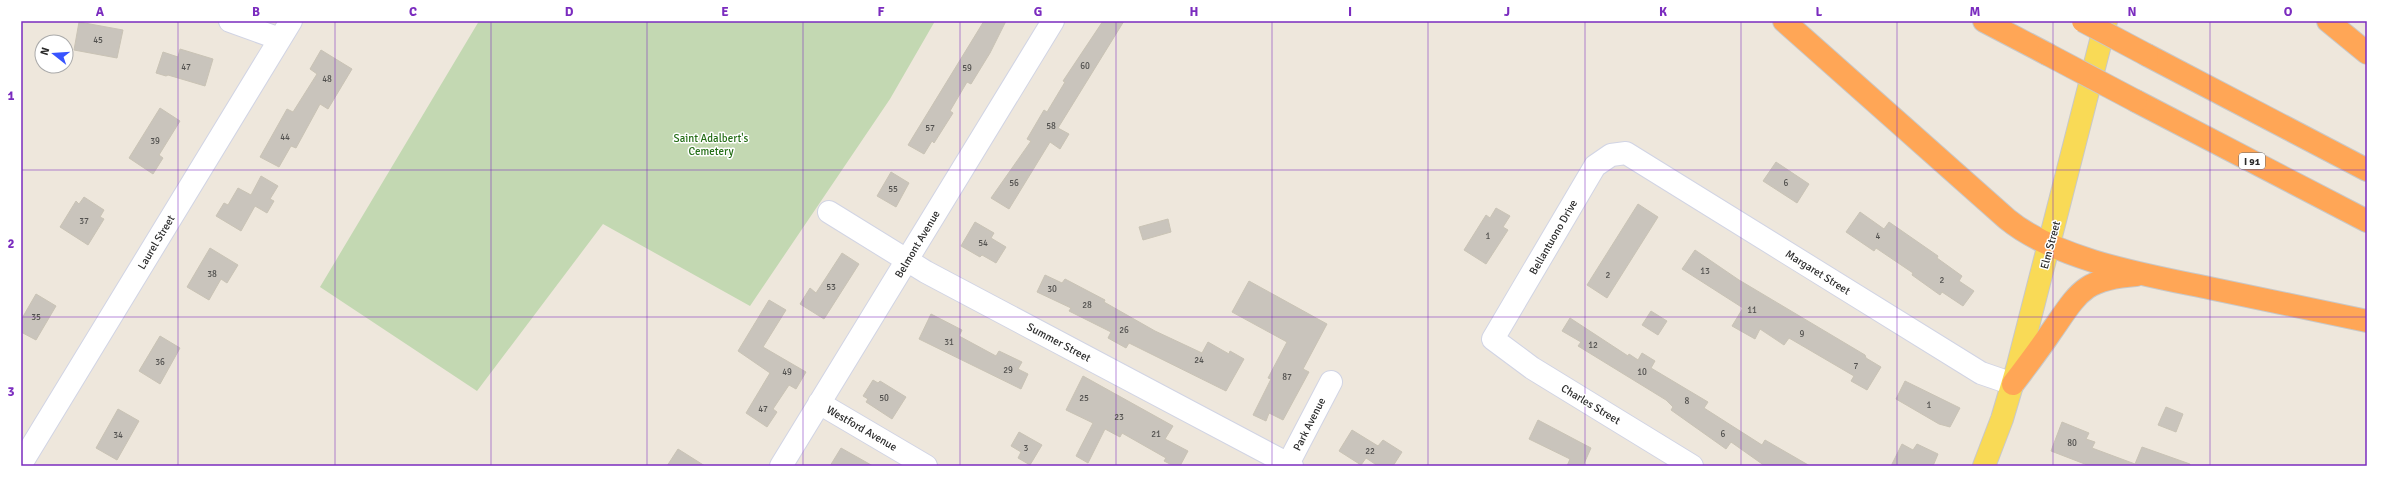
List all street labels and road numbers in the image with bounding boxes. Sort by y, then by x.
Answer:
road number: I 91 [2239,153,2265,169]
street label: Bellantuono Drive [1527,197,1580,277]
street label: Belmont Avenue [892,208,943,280]
street label: Laurel Street [135,213,178,272]
street label: Elm Street [2038,219,2063,271]
street label: Margaret Street [1783,247,1853,298]
street label: Summer Street [1025,320,1093,365]
street label: Charles Street [1559,382,1623,427]
street label: Park Avenue [1290,395,1328,453]
street label: Westford Avenue [824,403,899,454]

